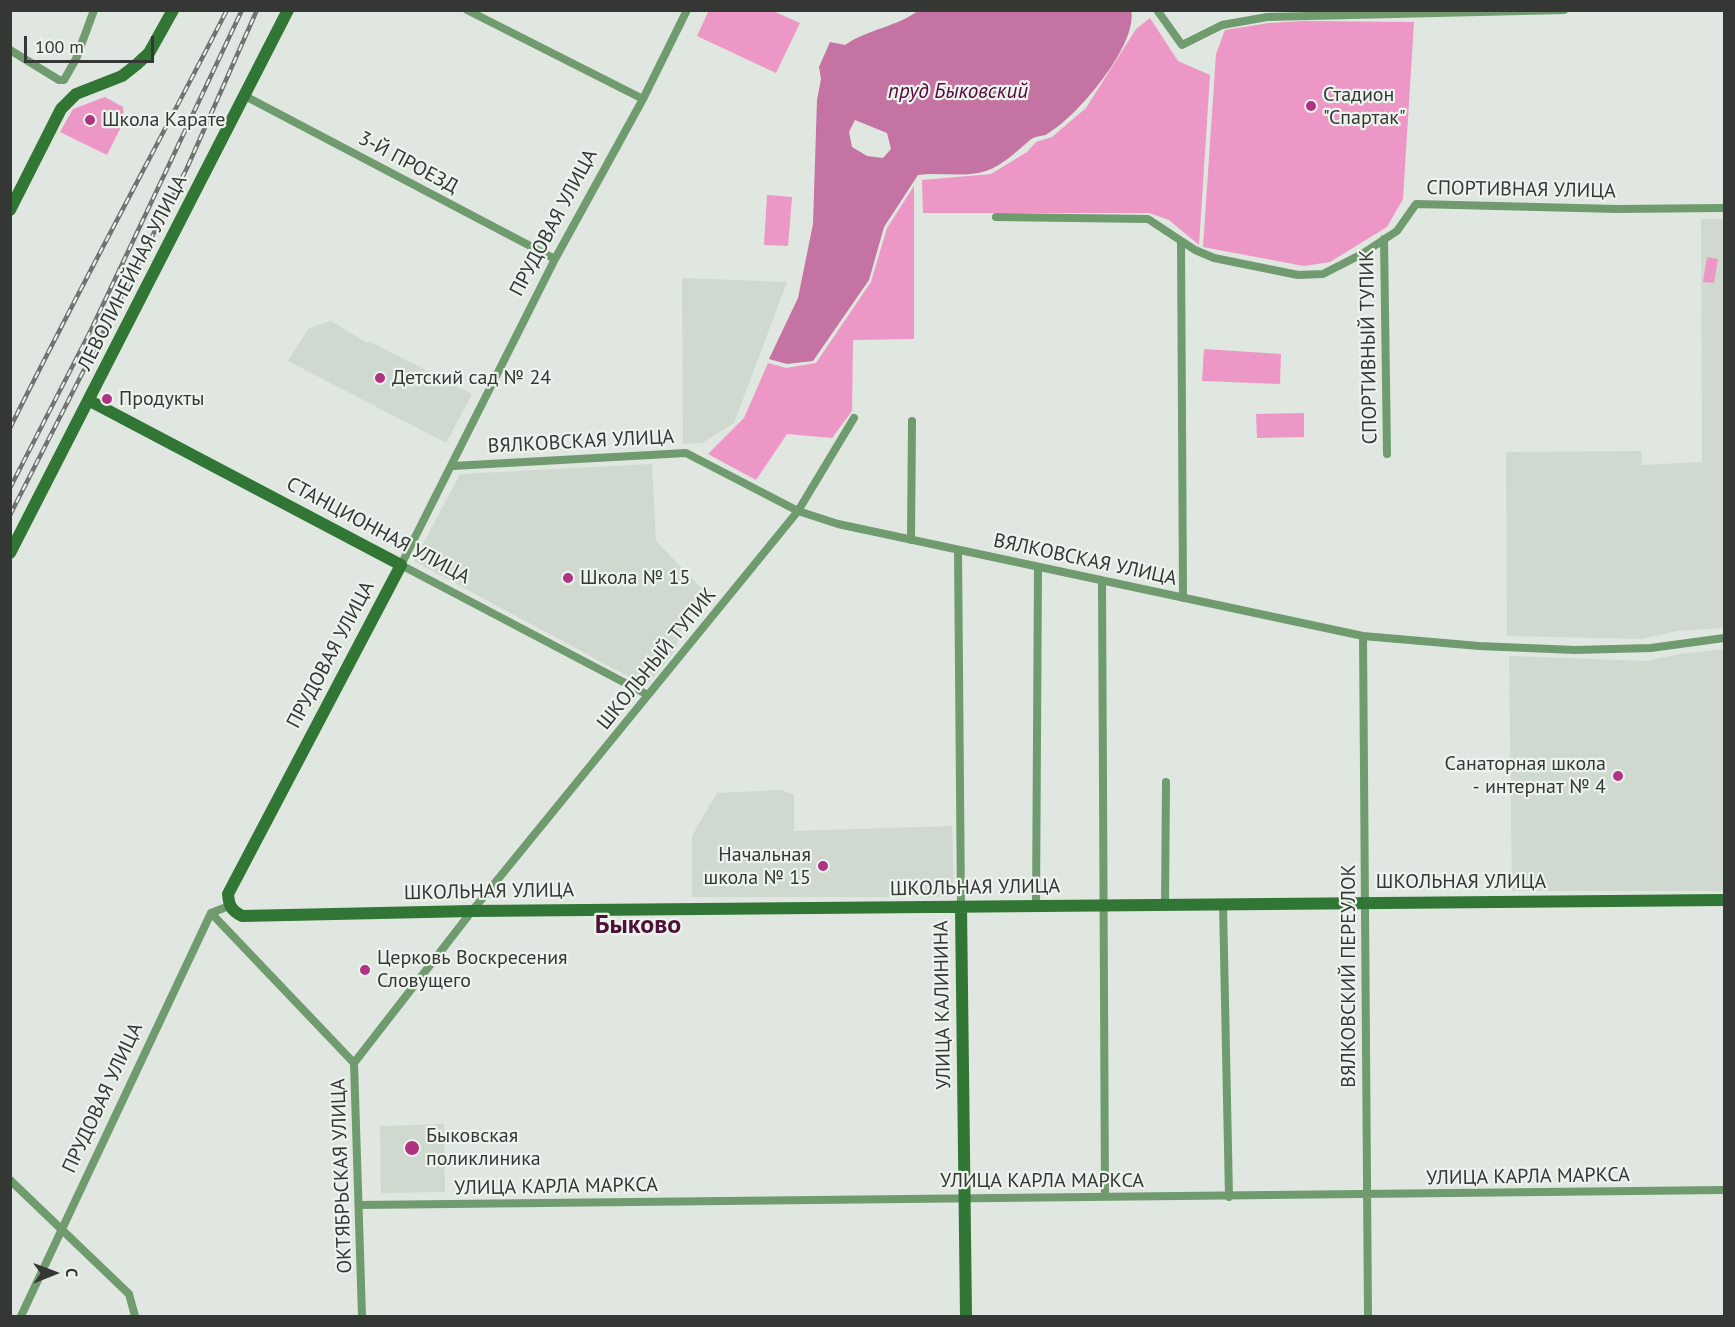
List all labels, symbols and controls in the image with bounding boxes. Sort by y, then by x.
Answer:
scale bar [27,24,158,62]
text: 100 m [35,35,84,58]
water label: пруд Быковский [888,79,1028,105]
place label: Стадион "Спартак" [1323,83,1406,130]
marker: Стадион "Спартак" [1304,99,1318,113]
place label: Школа Карате [102,108,225,132]
marker: Школа Карате [83,113,97,127]
street label: 3-Й ПРОЕЗД [354,127,462,199]
street label: ПРУДОВАЯ УЛИЦА [505,145,603,301]
street label: ЛЕВОЛИНЕЙНАЯ УЛИЦА [73,171,193,375]
street label: СПОРТИВНАЯ УЛИЦА [1426,176,1616,204]
street label: СПОРТИВНЫЙ ТУПИК [1355,250,1383,444]
place label: Детский сад № 24 [392,366,551,390]
marker: Детский сад № 24 [373,371,387,385]
place label: Продукты [119,387,204,411]
marker: Продукты [100,392,114,406]
street label: ВЯЛКОВСКАЯ УЛИЦА [487,425,675,459]
street label: СТАНЦИОННАЯ УЛИЦА [282,472,474,590]
street label: ВЯЛКОВСКАЯ УЛИЦА [991,529,1179,591]
place label: Школа № 15 [580,566,690,590]
marker: Школа № 15 [561,571,575,585]
street label: ПРУДОВАЯ УЛИЦА [282,577,380,733]
street label: ШКОЛЬНЫЙ ТУПИК [592,583,722,735]
place label: Санаторная школа - интернат № 4 [1445,752,1606,799]
marker: Санаторная школа - интернат № 4 [1611,769,1625,783]
place label: Начальная школа № 15 [703,843,811,890]
marker: Начальная школа № 15 [816,859,830,873]
street label: ВЯЛКОВСКИЙ ПЕРЕУЛОК [1337,864,1361,1088]
street label: ШКОЛЬНАЯ УЛИЦА [1376,870,1546,894]
street label: ШКОЛЬНАЯ УЛИЦА [890,875,1060,901]
street label: ШКОЛЬНАЯ УЛИЦА [404,879,574,905]
district label: Быково [595,910,681,942]
street label: УЛИЦА КАЛИНИНА [930,920,956,1090]
place label: Церковь Воскресения Словущего [377,946,568,993]
marker: Церковь Воскресения Словущего [358,963,372,977]
street label: ПРУДОВАЯ УЛИЦА [58,1019,148,1177]
street label: ОКТЯБРЬСКАЯ УЛИЦА [327,1078,357,1274]
place label: Быковская поликлиника [426,1124,541,1171]
marker: Быковская поликлиника [403,1139,421,1157]
street label: УЛИЦА КАРЛА МАРКСА [1426,1163,1630,1191]
street label: УЛИЦА КАРЛА МАРКСА [940,1169,1144,1193]
street label: УЛИЦА КАРЛА МАРКСА [454,1173,658,1201]
north arrow [24,1243,84,1303]
text: С [62,1268,82,1277]

